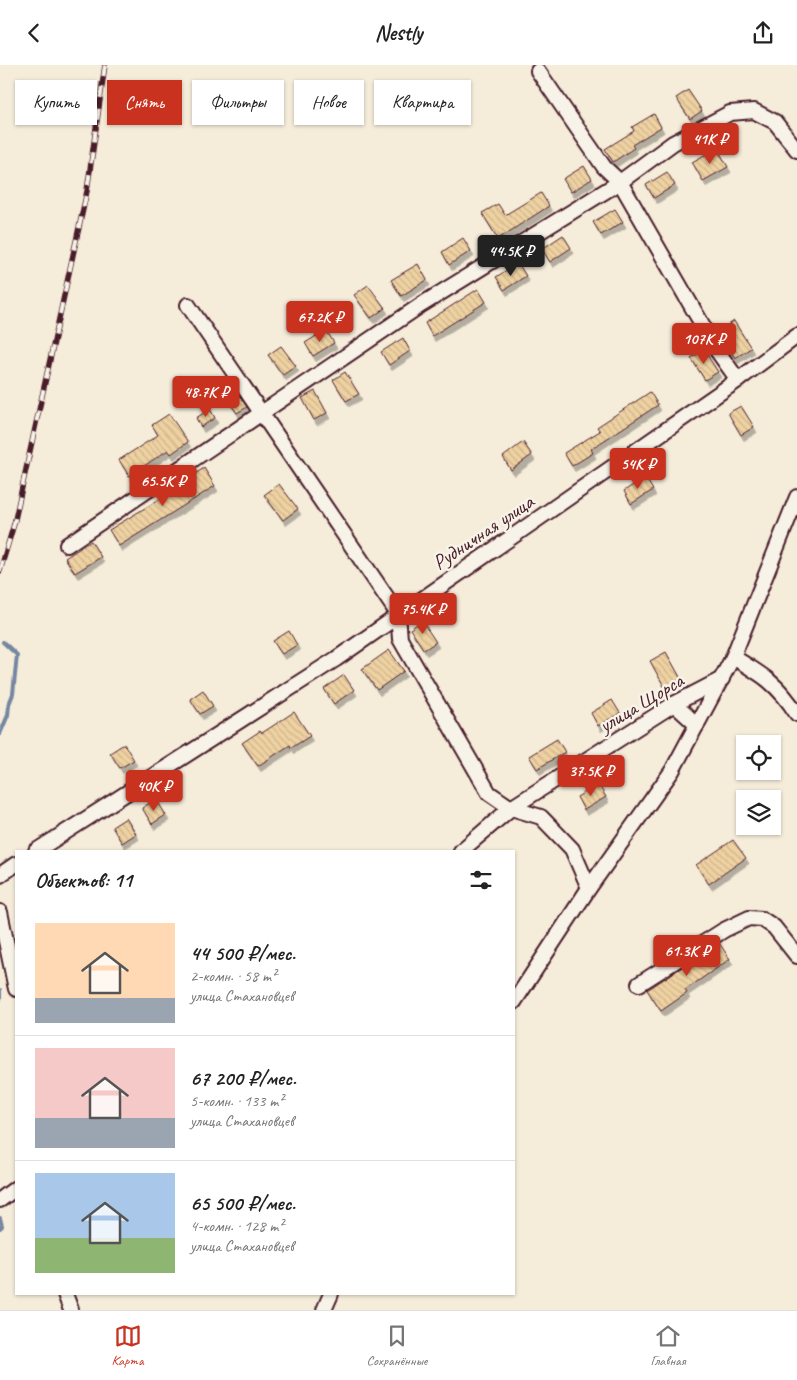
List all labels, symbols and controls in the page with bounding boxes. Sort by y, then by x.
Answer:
icon: back [20,19,48,47]
text: Nestly [375,19,422,47]
icon: share [749,19,777,47]
chip: Купить [15,80,97,125]
chip: Снять [107,80,182,125]
chip: Фильтры [192,80,284,125]
chip: Новое [294,80,364,125]
chip: Квартира [374,80,471,125]
pin: 41K ₽ [675,123,745,165]
text: 41K ₽ [693,129,727,149]
pin: 44.5K ₽ [465,235,557,277]
text: 44.5K ₽ [489,241,533,261]
pin: 67.2K ₽ [274,301,366,343]
text: 67.2K ₽ [297,307,343,327]
pin: 107K ₽ [663,323,745,365]
text: 107K ₽ [683,329,725,349]
pin: 48.7K ₽ [160,375,252,418]
text: 48.7K ₽ [184,382,228,402]
pin: 54K ₽ [603,447,673,490]
text: 54K ₽ [621,454,655,474]
pin: 65.5K ₽ [117,465,209,507]
text: 65.5K ₽ [141,471,185,491]
street label: Рудничная улица [427,488,540,575]
pin: 75.4K ₽ [377,593,469,635]
text: 75.4K ₽ [401,599,445,619]
street label: улица Щорса [592,667,689,739]
map controls [736,735,781,835]
button: locate [736,735,781,780]
pin: 37.5K ₽ [545,755,637,797]
text: 37.5K ₽ [569,761,613,781]
pin: 40K ₽ [119,769,189,812]
text: 40K ₽ [137,776,171,796]
button: layers [736,790,781,835]
icon: filters [467,866,495,894]
text: Объектов: 11 [35,867,132,893]
pin: 61.3K ₽ [641,935,733,977]
text: 44 500 ₽/мес. [190,940,295,966]
text: 61.3K ₽ [664,941,710,961]
icon: home [75,943,135,1003]
text: 2-комн. · 58 m² [190,966,276,986]
text: улица Стахановцев [190,986,294,1006]
text: 67 200 ₽/мес. [190,1065,296,1091]
icon: home [75,1068,135,1128]
text: 5-комн. · 133 m² [190,1091,283,1111]
text: улица Стахановцев [190,1111,294,1131]
text: 65 500 ₽/мес. [190,1190,296,1216]
icon: home [75,1193,135,1253]
text: 4-комн. · 128 m² [190,1216,283,1236]
text: улица Стахановцев [190,1236,294,1256]
tab: Карта [112,1322,144,1369]
tab: Сохранённые [367,1322,427,1369]
tab: Главная [650,1322,685,1369]

